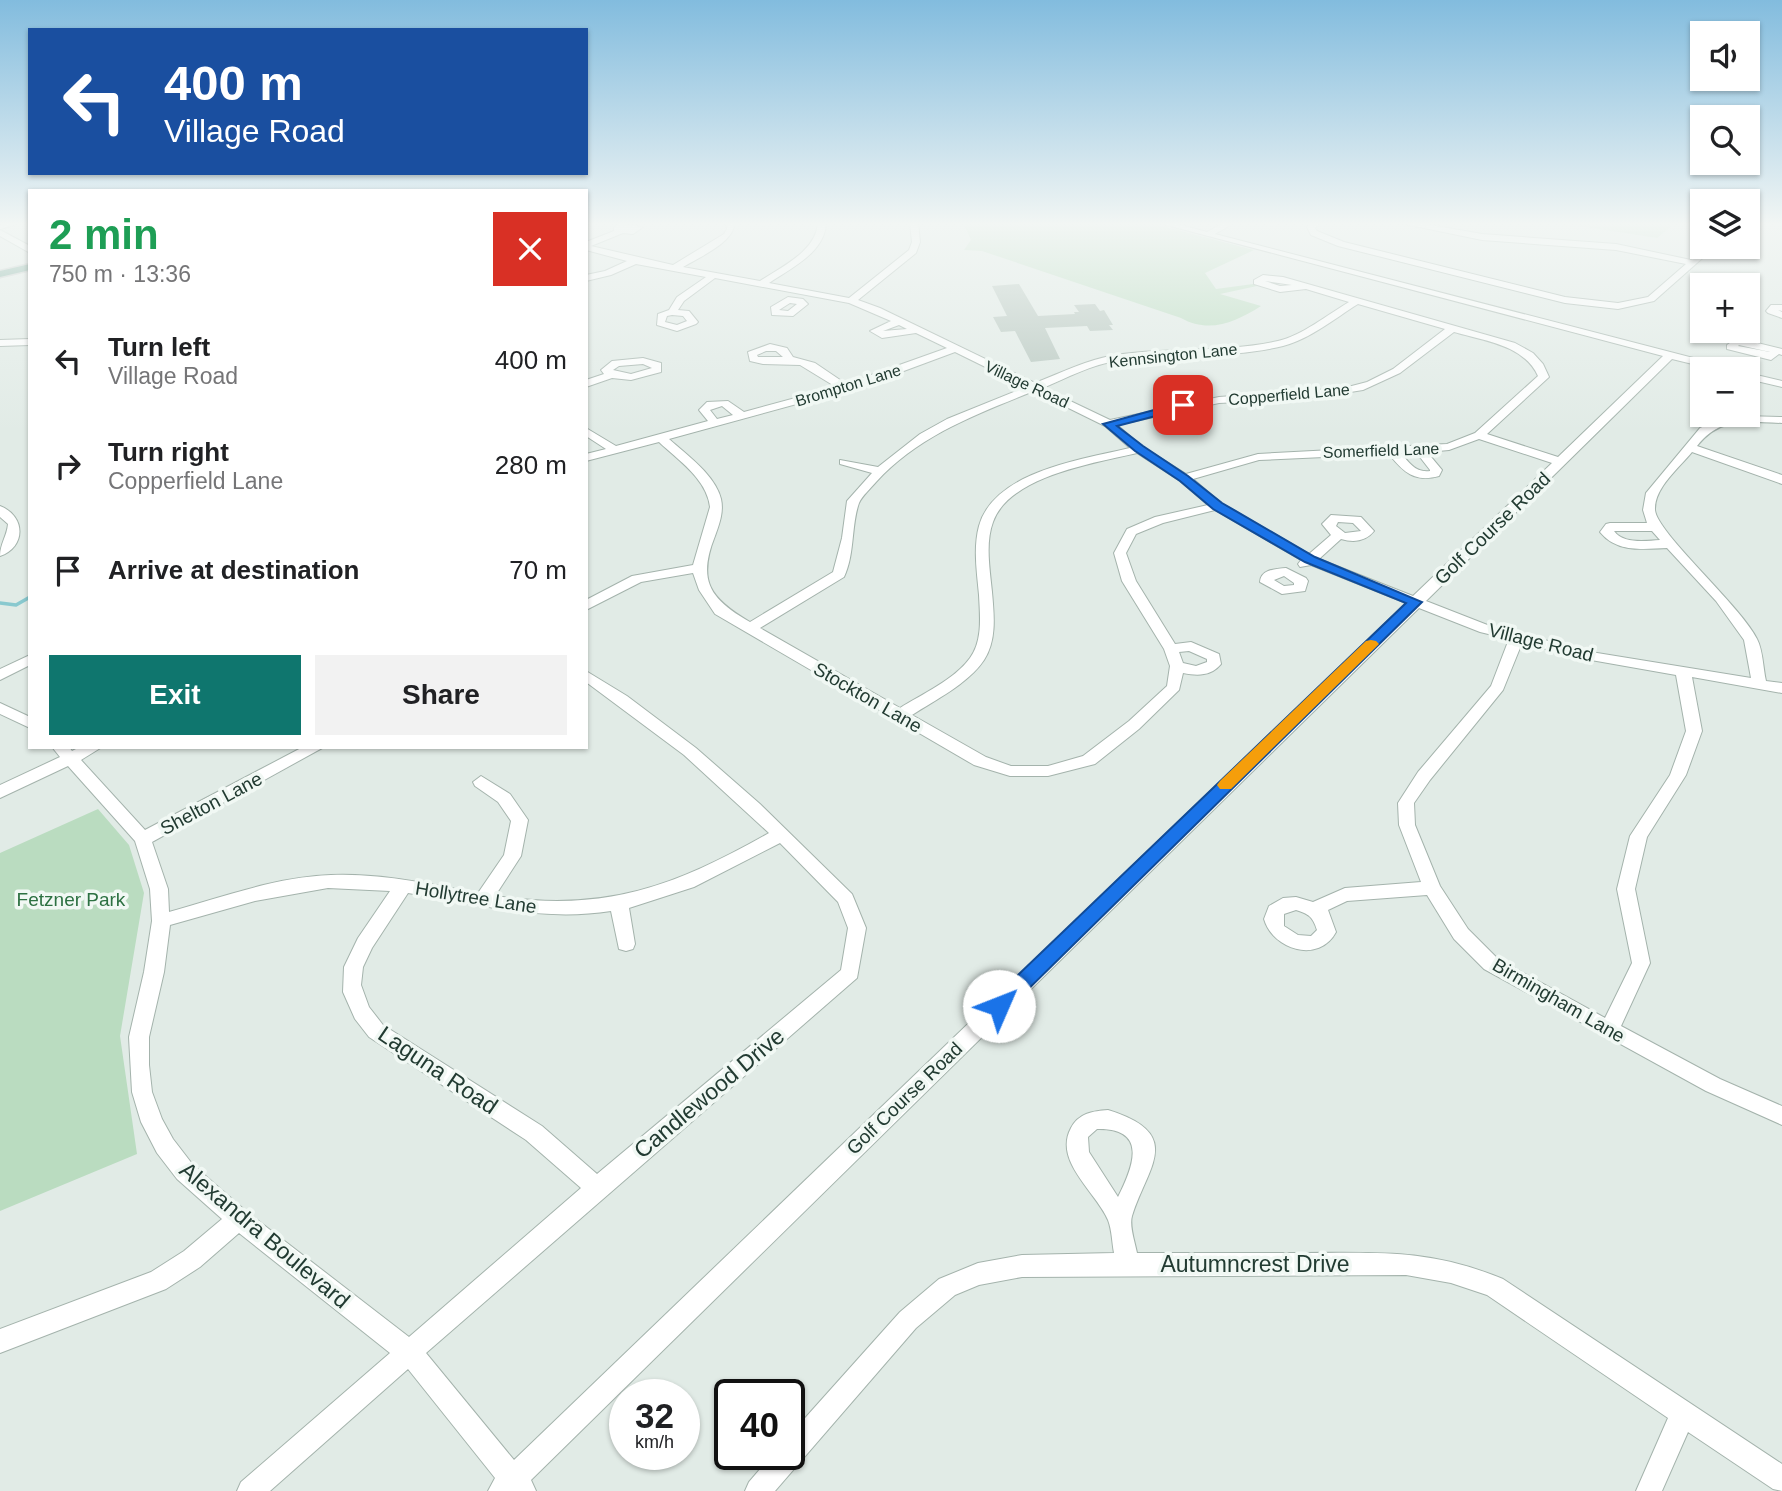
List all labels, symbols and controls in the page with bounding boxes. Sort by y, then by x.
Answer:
map controls [1690,21,1760,427]
button: sound [1690,21,1760,91]
icon: left [49,56,140,147]
text: 400 m [164,56,303,110]
button: search [1690,105,1760,175]
text: Village Road [164,113,345,149]
button: layers [1690,189,1760,259]
text: 2 min [49,211,159,258]
button: close [493,212,567,286]
text: 750 m · 13:36 [49,261,191,287]
button: + [1690,273,1760,343]
text: Turn left [108,332,210,362]
street label: Kennsington Lane [1108,340,1238,371]
icon: left [49,342,87,380]
text: 400 m [495,345,567,375]
button: − [1690,357,1760,427]
street label: Village Road [982,358,1071,411]
street label: Brompton Lane [793,361,903,410]
text: Village Road [108,363,238,389]
pin [1153,375,1213,435]
street label: Copperfield Lane [1228,381,1351,408]
icon: arrive [1164,386,1202,424]
text: Turn right [108,437,229,467]
street label: Somerfield Lane [1322,440,1440,461]
icon: right [49,447,87,485]
text: 280 m [495,450,567,480]
text: Copperfield Lane [108,468,283,494]
street label: Golf Course Road [1430,468,1554,589]
icon: arrive [49,552,87,590]
text: Arrive at destination [108,555,359,585]
text: 70 m [509,555,567,585]
street label: Village Road [1486,619,1596,666]
button: Exit [49,655,301,735]
button: Share [315,655,567,735]
street label: Stockton Lane [810,658,926,737]
street label: Shelton Lane [157,768,266,839]
street label: Hollytree Lane [414,878,538,917]
park label: Fetzner Park [17,889,126,910]
street label: Birmingham Lane [1489,954,1628,1047]
position arrow [962,969,1036,1043]
street label: Laguna Road [373,1021,503,1119]
street label: Candlewood Drive [629,1023,789,1163]
street label: Golf Course Road [842,1038,966,1159]
street label: Alexandra Boulevard [175,1156,355,1314]
street label: Autumncrest Drive [1160,1251,1350,1277]
speed limit sign: 40 [714,1379,805,1470]
text: 32 [635,1396,674,1435]
text: km/h [635,1432,674,1452]

